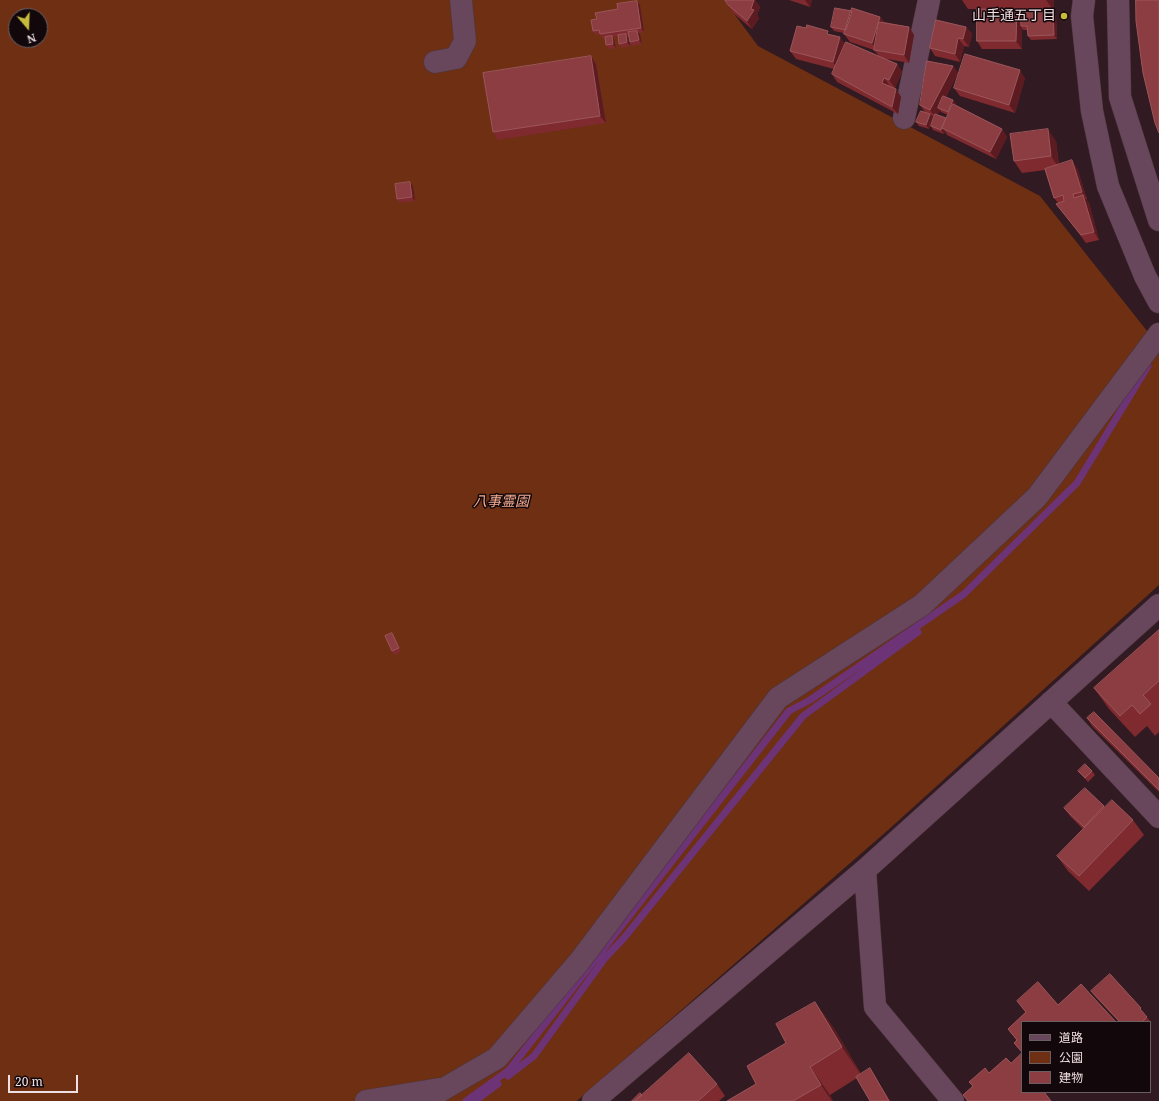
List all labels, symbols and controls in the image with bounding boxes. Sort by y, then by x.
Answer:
north arrow [8,8,48,48]
place label: 山手通五丁目 [972,8,1056,24]
marker: 山手通五丁目 [1059,11,1069,21]
text: N [25,30,38,47]
park label: 八事霊園 [473,494,529,510]
legend [1021,1021,1151,1093]
text: 道路 [1059,1029,1083,1046]
text: 公園 [1059,1049,1083,1066]
scale bar [10,1067,80,1093]
text: 建物 [1059,1069,1083,1086]
text: 20 m [15,1073,43,1090]

